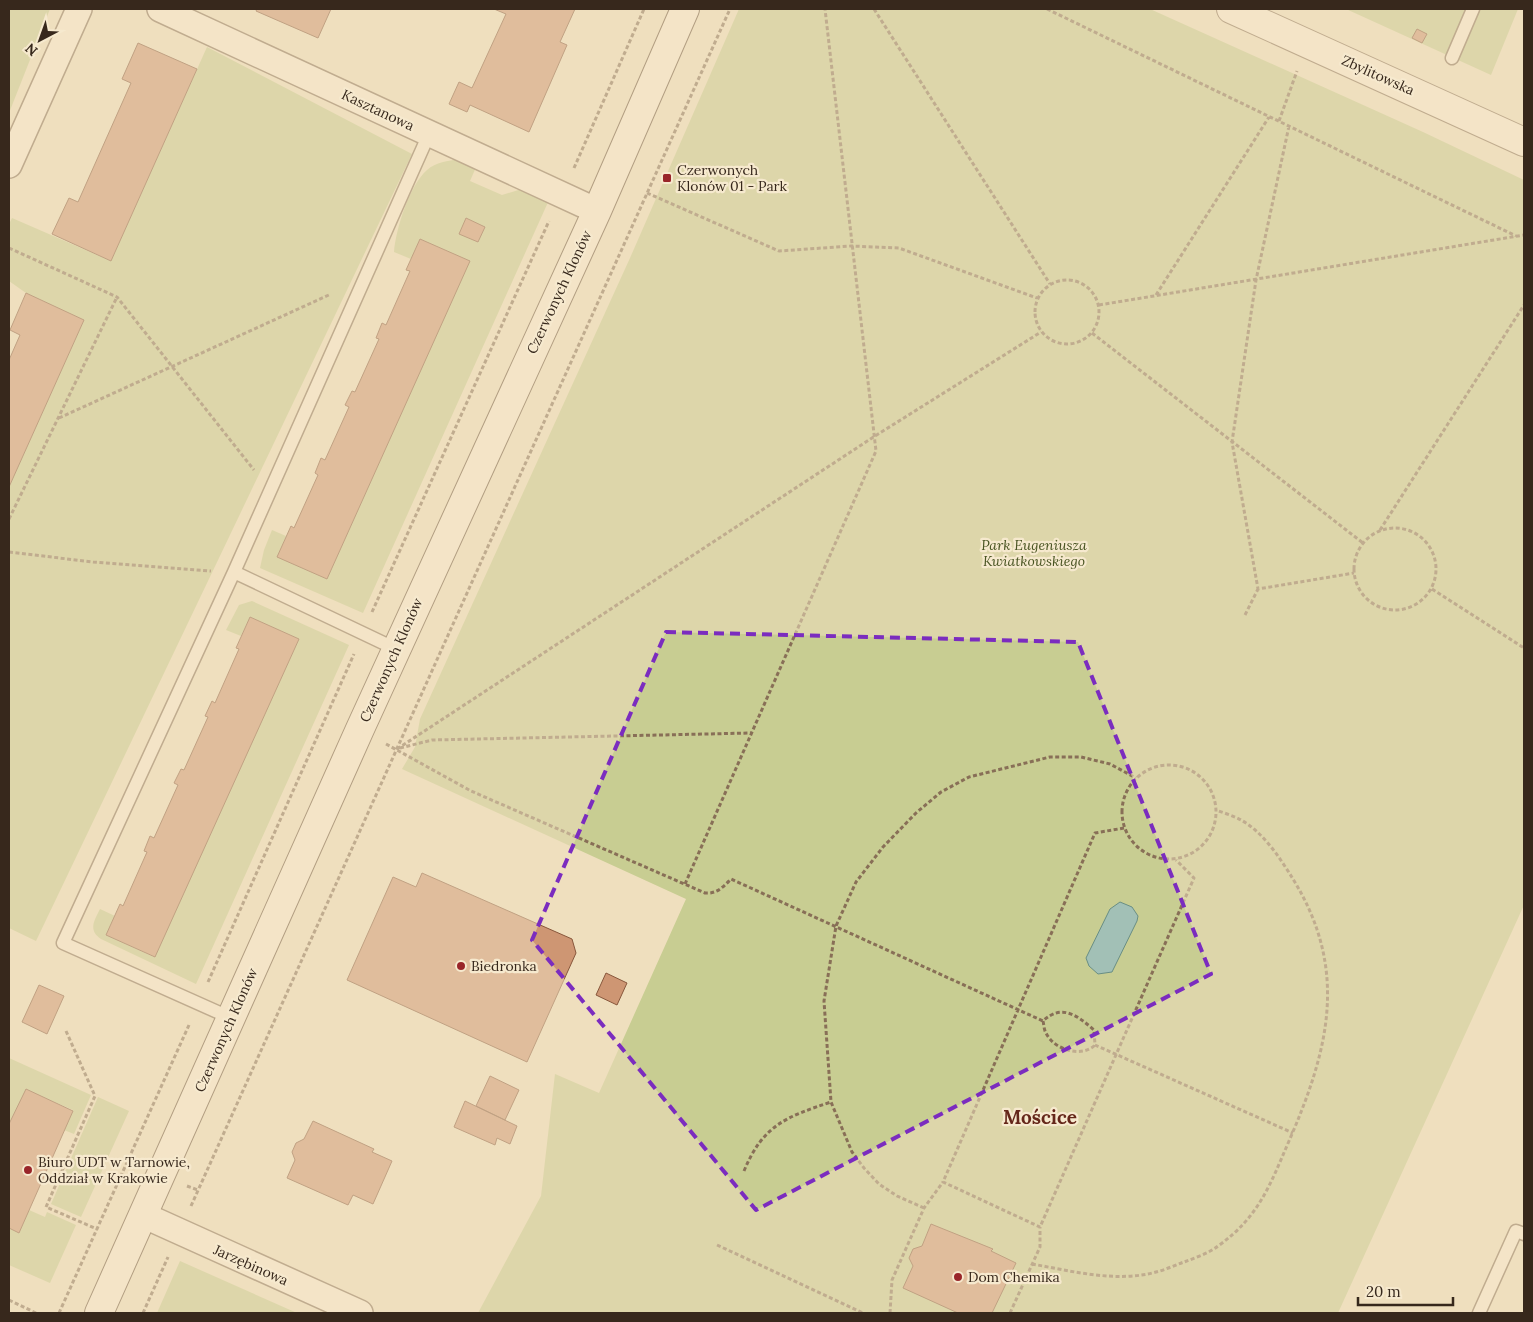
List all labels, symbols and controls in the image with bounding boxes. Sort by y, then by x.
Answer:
north arrow [15,15,65,65]
text: N [21,39,41,60]
street label: Zbylitowska [1339,51,1417,99]
street label: Kasztanowa [339,85,417,135]
place label: Czerwonych Klonów 01 - Park [677,161,788,195]
marker: Czerwonych Klonów 01 - Park [661,172,673,184]
street label: Czerwonych Klonów [522,227,596,357]
park label: Park Eugeniusza Kwiatkowskiego [981,536,1087,570]
street label: Czerwonych Klonów [355,594,427,725]
place label: Biedronka [471,957,537,975]
marker: Biedronka [455,960,467,972]
street label: Czerwonych Klonów [190,964,262,1095]
district label: Mościce [1003,1105,1077,1129]
place label: Biuro UDT w Tarnowie, Oddział w Krakowie [38,1153,190,1187]
marker: Biuro UDT w Tarnowie, Oddział w Krakowie [22,1164,34,1176]
street label: Jarzębinowa [210,1240,291,1289]
place label: Dom Chemika [968,1268,1060,1286]
marker: Dom Chemika [952,1271,964,1283]
scale bar [1358,1274,1453,1306]
text: 20 m [1366,1282,1401,1301]

